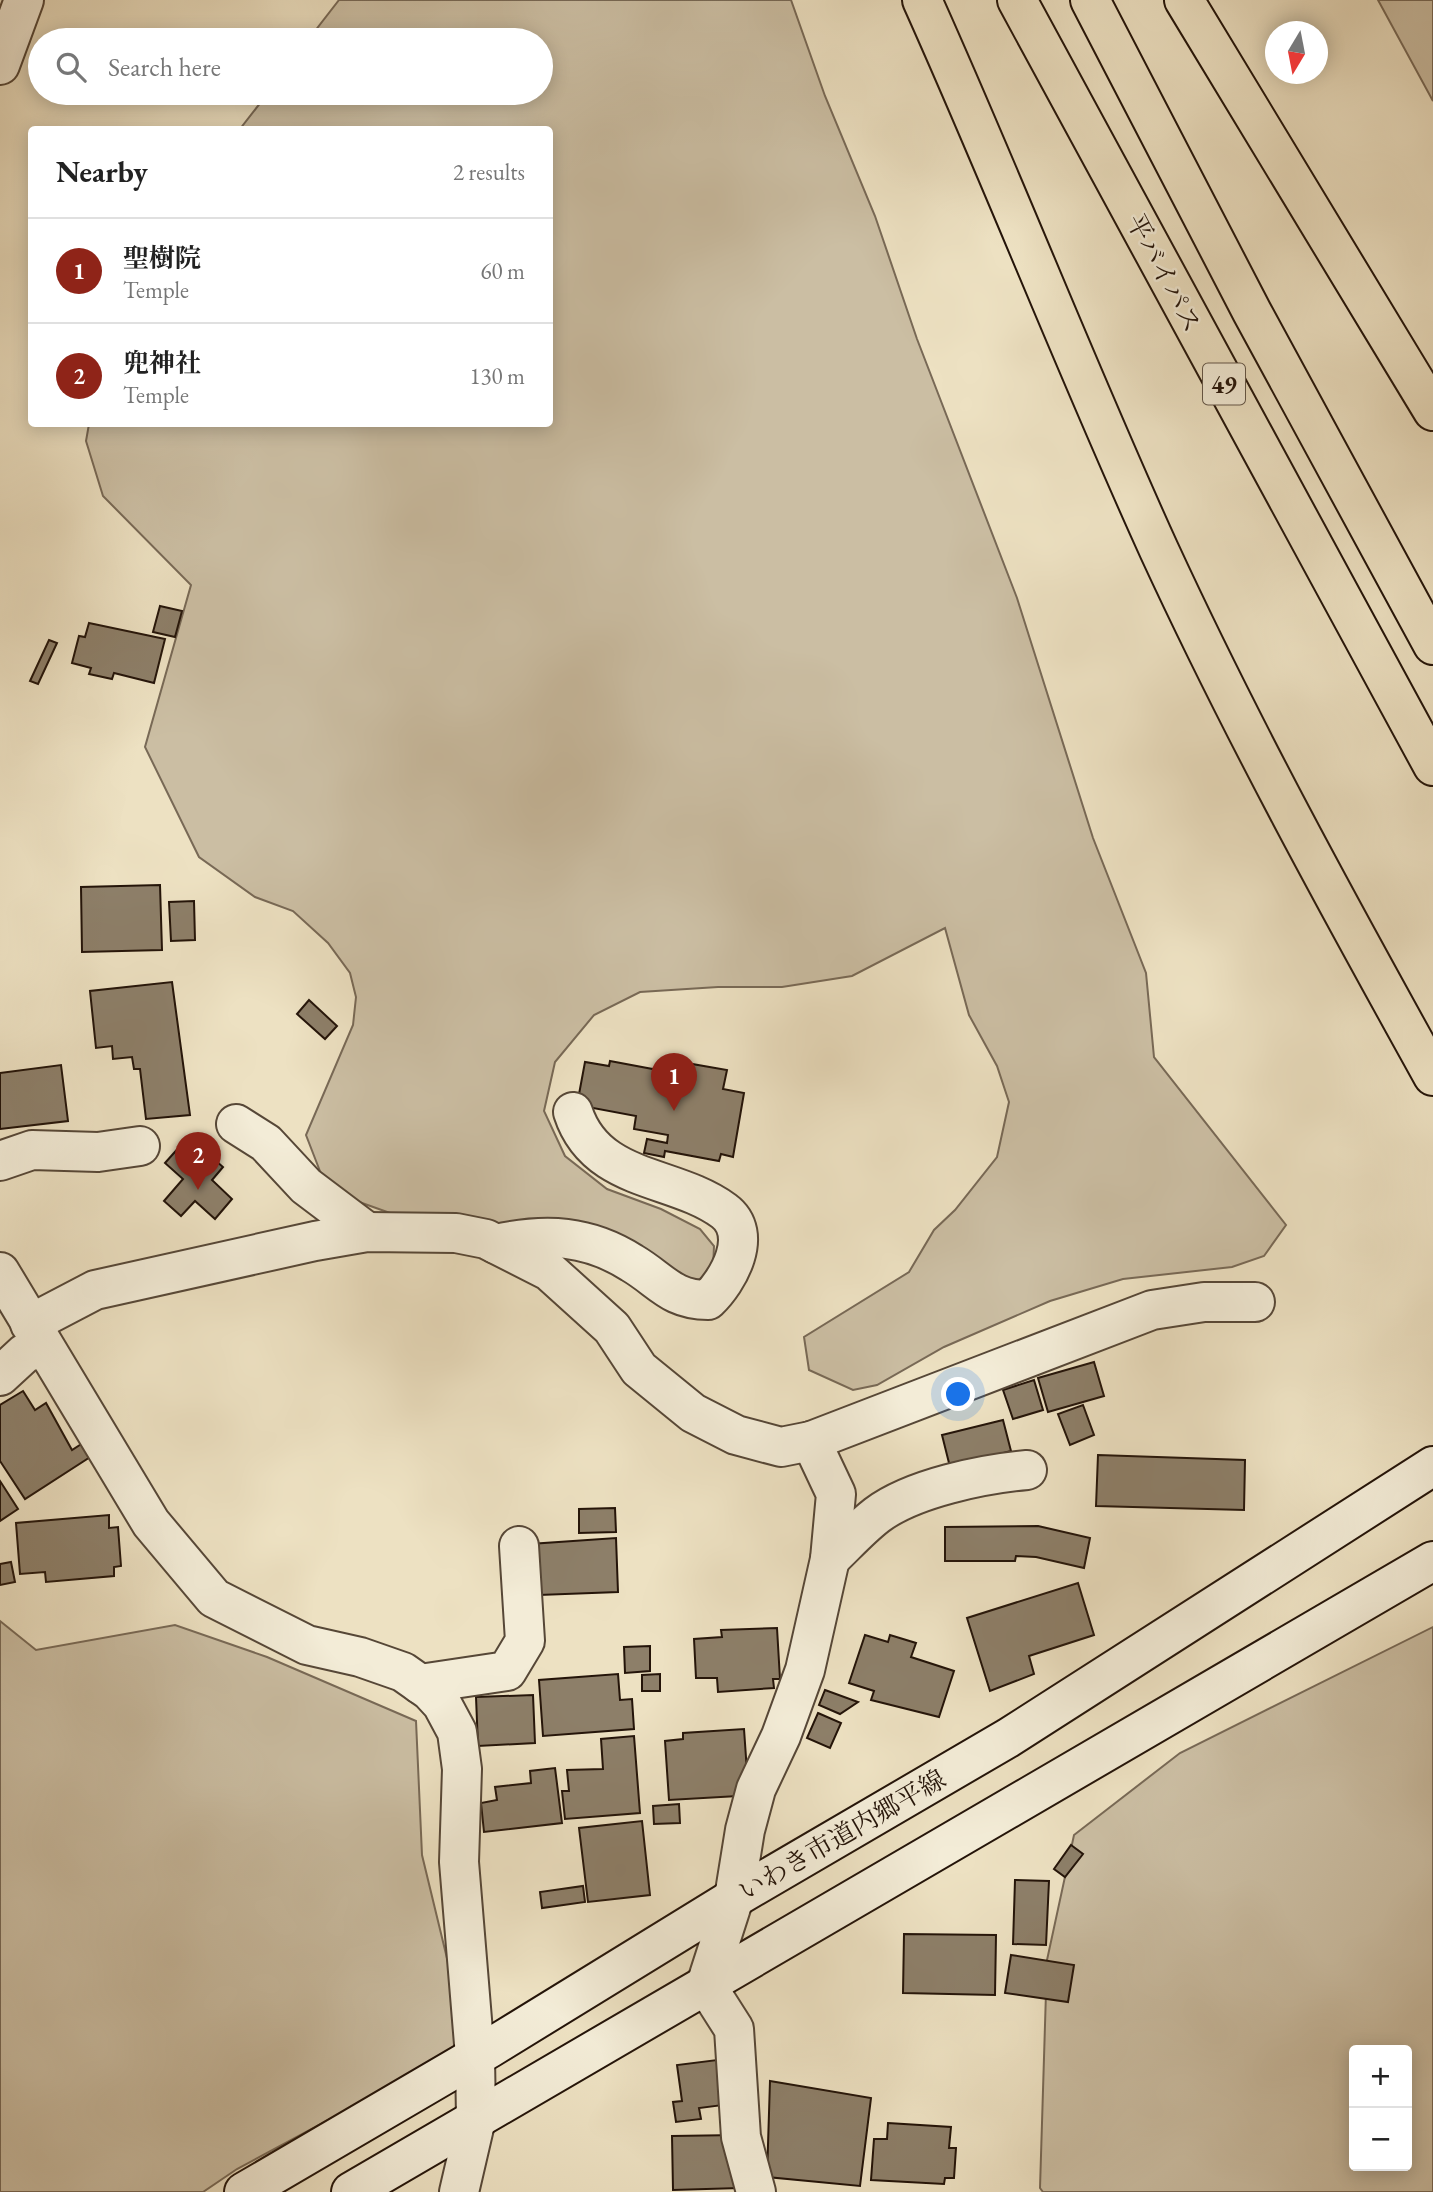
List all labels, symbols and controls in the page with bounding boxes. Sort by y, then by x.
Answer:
north arrow [1265,21,1328,84]
search box [28,28,553,105]
icon: search [52,48,90,86]
text: Search here [108,50,221,84]
text: Nearby [56,152,148,191]
text: 2 results [453,157,525,187]
street label: 平バイパス [1119,208,1209,338]
text: 聖樹院 [123,241,201,275]
text: 1 [73,256,85,286]
text: 60 m [480,256,525,286]
text: Temple [123,275,189,305]
text: 兜神社 [123,346,201,380]
text: 2 [73,361,85,391]
text: 130 m [469,361,525,391]
road number: 49 [1203,363,1245,404]
text: Temple [123,380,189,410]
pin: 1 [651,1053,697,1111]
pin: 2 [175,1132,221,1190]
your location [941,1377,975,1411]
street label: いわき市道内郷平線 [732,1762,952,1908]
map controls [1349,2045,1412,2171]
button: + [1349,2045,1412,2108]
button: − [1349,2108,1412,2171]

